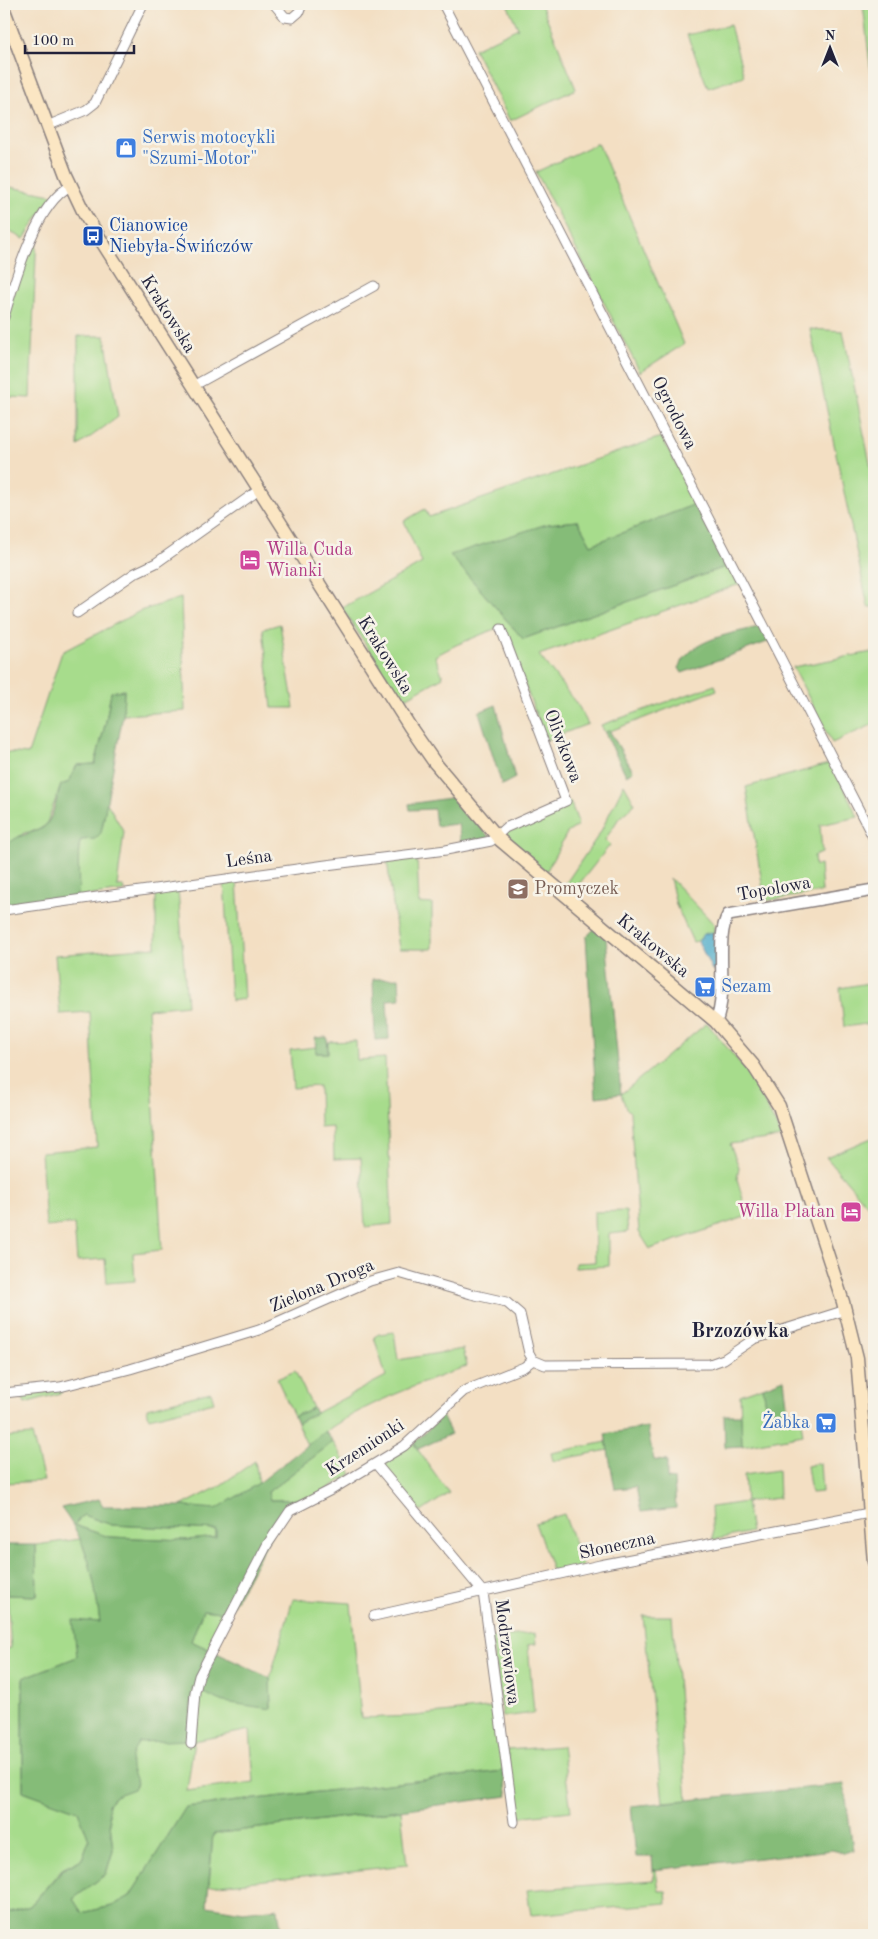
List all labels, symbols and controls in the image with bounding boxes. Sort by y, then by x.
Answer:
scale bar [25,22,134,54]
north arrow [806,22,856,72]
text: N [825,29,836,43]
text: 100 m [32,34,74,49]
place label: Serwis motocykli "Szumi-Motor" [142,129,276,168]
shop icon: Serwis motocykli "Szumi-Motor" [114,136,138,160]
place label: Cianowice Niebyła-Świńczów [109,217,253,256]
bus stop icon: Cianowice Niebyła-Świńczów [81,224,105,248]
street label: Krakowska [137,272,199,356]
street label: Ogrodowa [648,374,700,452]
place label: Willa Cuda Wianki [266,541,353,580]
hotel icon: Willa Cuda Wianki [238,548,262,572]
street label: Krakowska [354,613,416,697]
street label: Oliwkowa [541,707,585,785]
street label: Leśna [225,847,274,871]
street label: Topolowa [736,874,812,904]
school or university icon: Promyczek [506,877,530,901]
place label: Promyczek [534,880,619,898]
street label: Krakowska [614,911,693,981]
supermarket icon: Sezam [693,975,717,999]
place label: Sezam [721,978,772,996]
hotel icon: Willa Platan [839,1200,863,1224]
place label: Willa Platan [737,1203,835,1221]
street label: Zielona Droga [267,1256,377,1316]
district label: Brzozówka [691,1322,789,1342]
place label: Żabka [762,1411,810,1432]
supermarket icon: Żabka [814,1411,838,1435]
street label: Krzemionki [323,1416,407,1480]
street label: Słoneczna [577,1529,657,1563]
street label: Modrzewiowa [492,1598,522,1706]

